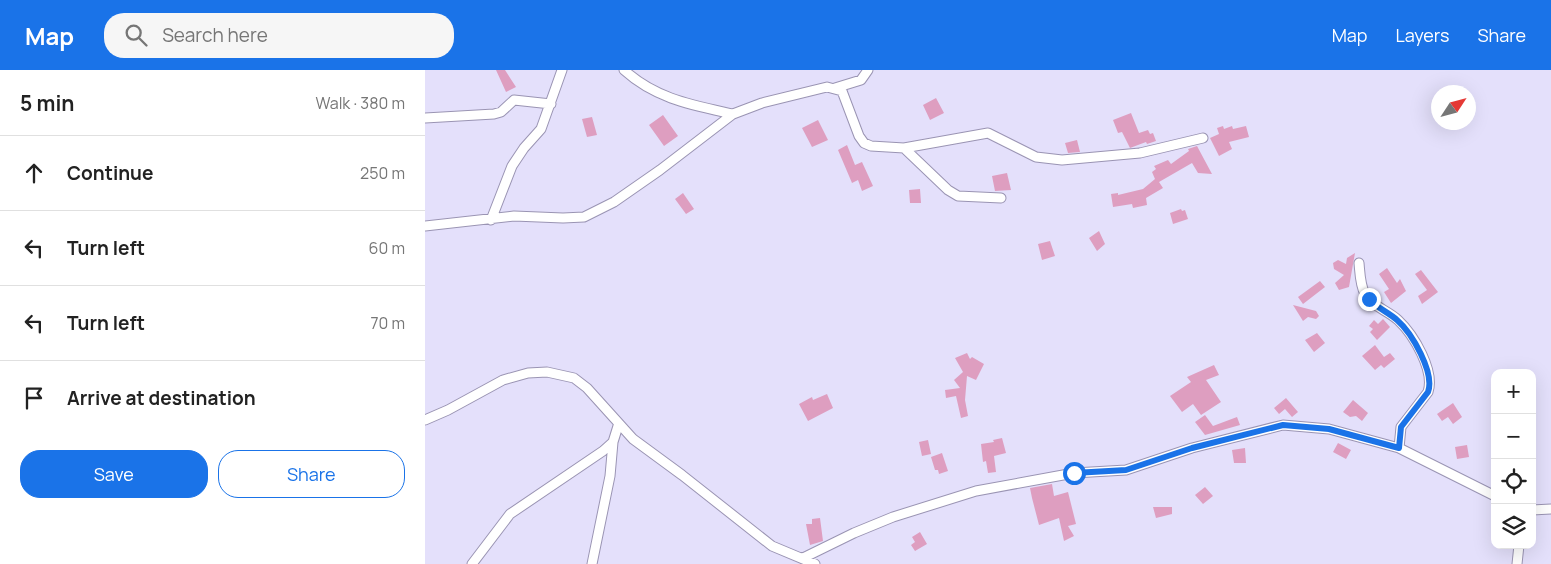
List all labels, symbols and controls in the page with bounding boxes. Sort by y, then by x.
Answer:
search box [104,13,454,58]
text: Map [25,19,74,52]
icon: search [122,21,150,49]
text: Search here [162,22,268,48]
text: Map [1332,23,1367,47]
text: Layers [1395,23,1449,47]
text: Share [1477,23,1526,47]
north arrow [1431,85,1476,130]
text: 5 min [20,89,74,117]
text: Walk · 380 m [316,92,405,114]
icon: ahead [20,159,48,187]
text: Continue [67,160,153,186]
text: 250 m [360,162,405,184]
icon: left [20,234,48,262]
text: Turn left [67,235,145,261]
text: 60 m [369,237,405,259]
route end [1358,288,1381,311]
icon: left [20,309,48,337]
text: Turn left [67,310,145,336]
text: 70 m [370,312,405,334]
map controls [1491,369,1536,549]
button: + [1491,369,1536,414]
icon: arrive [20,384,48,412]
text: Arrive at destination [67,385,256,411]
button: − [1491,414,1536,459]
button: Save [20,450,208,498]
button: Share [218,450,405,498]
button: locate [1491,459,1536,504]
route start [1063,462,1086,485]
button: layers [1491,504,1536,549]

